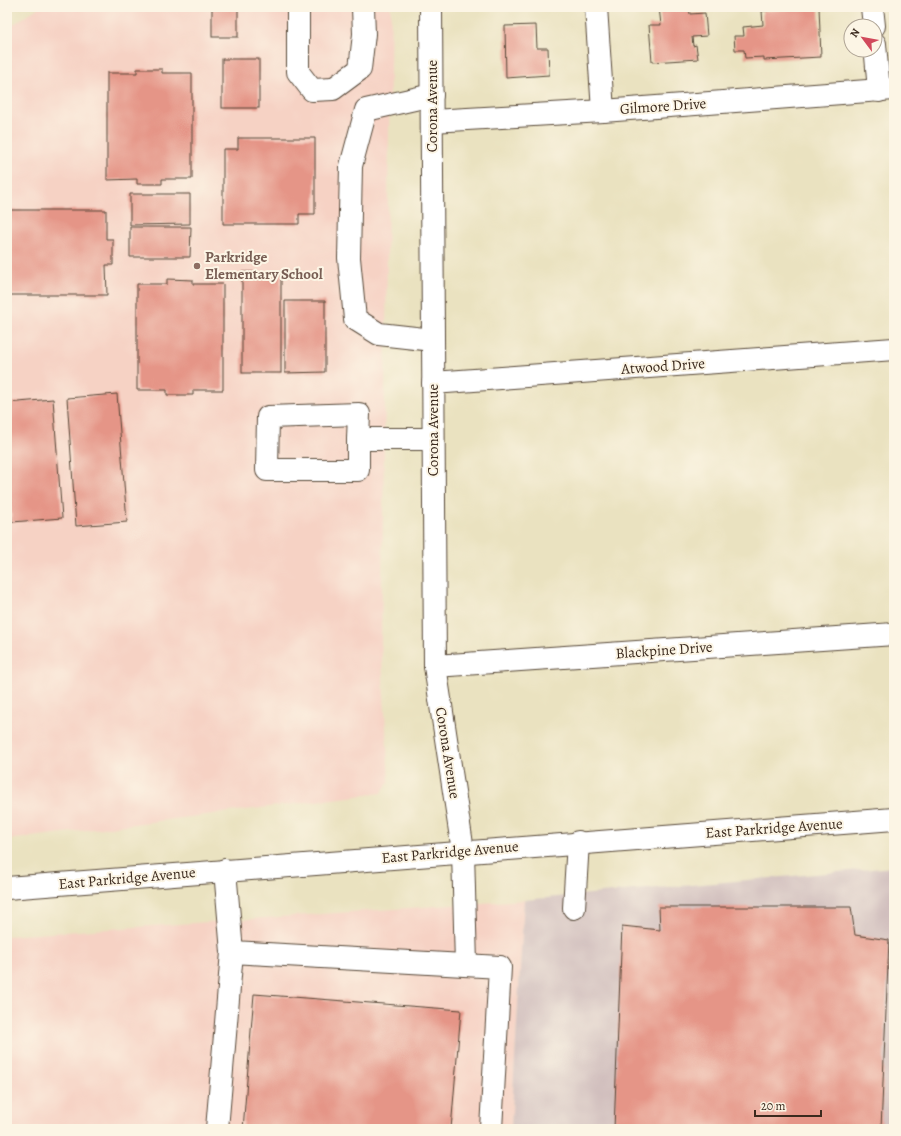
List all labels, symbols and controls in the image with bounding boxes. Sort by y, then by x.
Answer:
north arrow [843,18,883,58]
text: N [846,26,863,40]
street label: Corona Avenue [422,59,442,152]
street label: Gilmore Drive [619,93,707,119]
place label: Parkridge Elementary School [205,247,323,284]
marker: Parkridge Elementary School [192,261,202,271]
street label: Atwood Drive [620,353,706,379]
street label: Corona Avenue [423,383,443,476]
street label: Blackpine Drive [615,637,713,663]
street label: Corona Avenue [431,706,465,801]
street label: East Parkridge Avenue [705,813,844,843]
street label: East Parkridge Avenue [381,836,520,868]
street label: East Parkridge Avenue [58,862,197,894]
scale bar [755,1092,821,1118]
text: 20 m [761,1098,785,1114]

